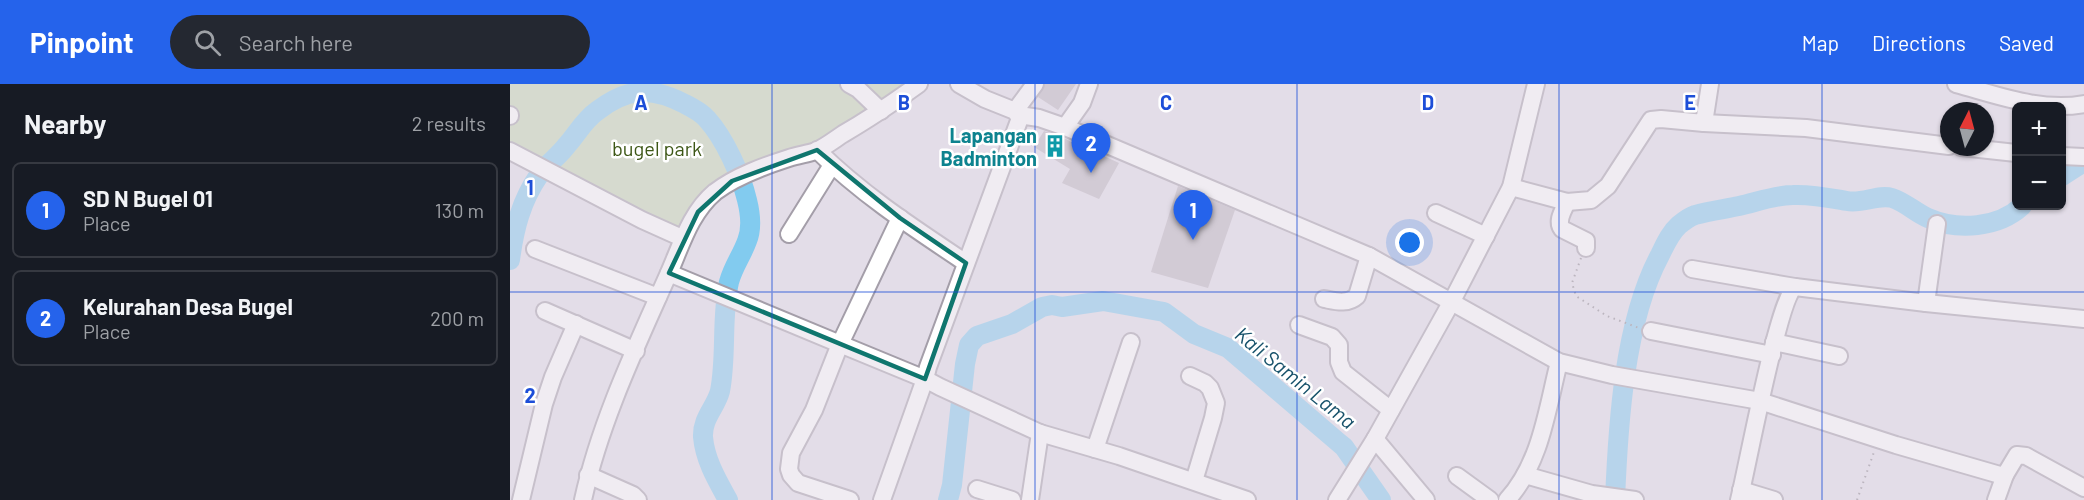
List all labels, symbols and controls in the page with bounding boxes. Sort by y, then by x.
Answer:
search box [170,15,590,69]
text: Pinpoint [30,25,134,59]
icon: search [191,26,224,59]
text: Search here [239,29,353,55]
text: Map [1802,30,1839,55]
text: Directions [1872,30,1966,55]
text: Saved [1999,30,2054,55]
text: A [634,90,648,114]
text: B [898,90,910,114]
text: C [1160,90,1172,114]
text: D [1422,90,1434,114]
text: E [1684,90,1696,114]
north arrow [1940,102,1994,156]
map controls [2012,102,2066,210]
button: + [2012,102,2066,156]
text: Nearby [24,108,106,139]
text: 2 results [412,111,486,135]
place label: Lapangan Badminton [941,123,1037,170]
pin: 2 [1072,124,1110,173]
building icon: Lapangan Badminton [1042,133,1068,159]
park label: bugel park [612,136,702,160]
button: − [2012,156,2066,210]
text: 1 [526,175,534,199]
text: SD N Bugel 01 [83,185,213,211]
pin: 1 [1174,190,1212,240]
text: 1 [42,198,49,222]
text: 130 m [435,198,484,222]
text: Place [83,211,131,235]
your location [1395,228,1424,257]
text: Kelurahan Desa Bugel [83,293,293,319]
text: 2 [40,306,51,330]
text: 200 m [430,306,484,330]
text: Place [83,319,131,343]
water label: Kali Samin Lama [1231,321,1361,433]
text: 2 [524,383,536,407]

